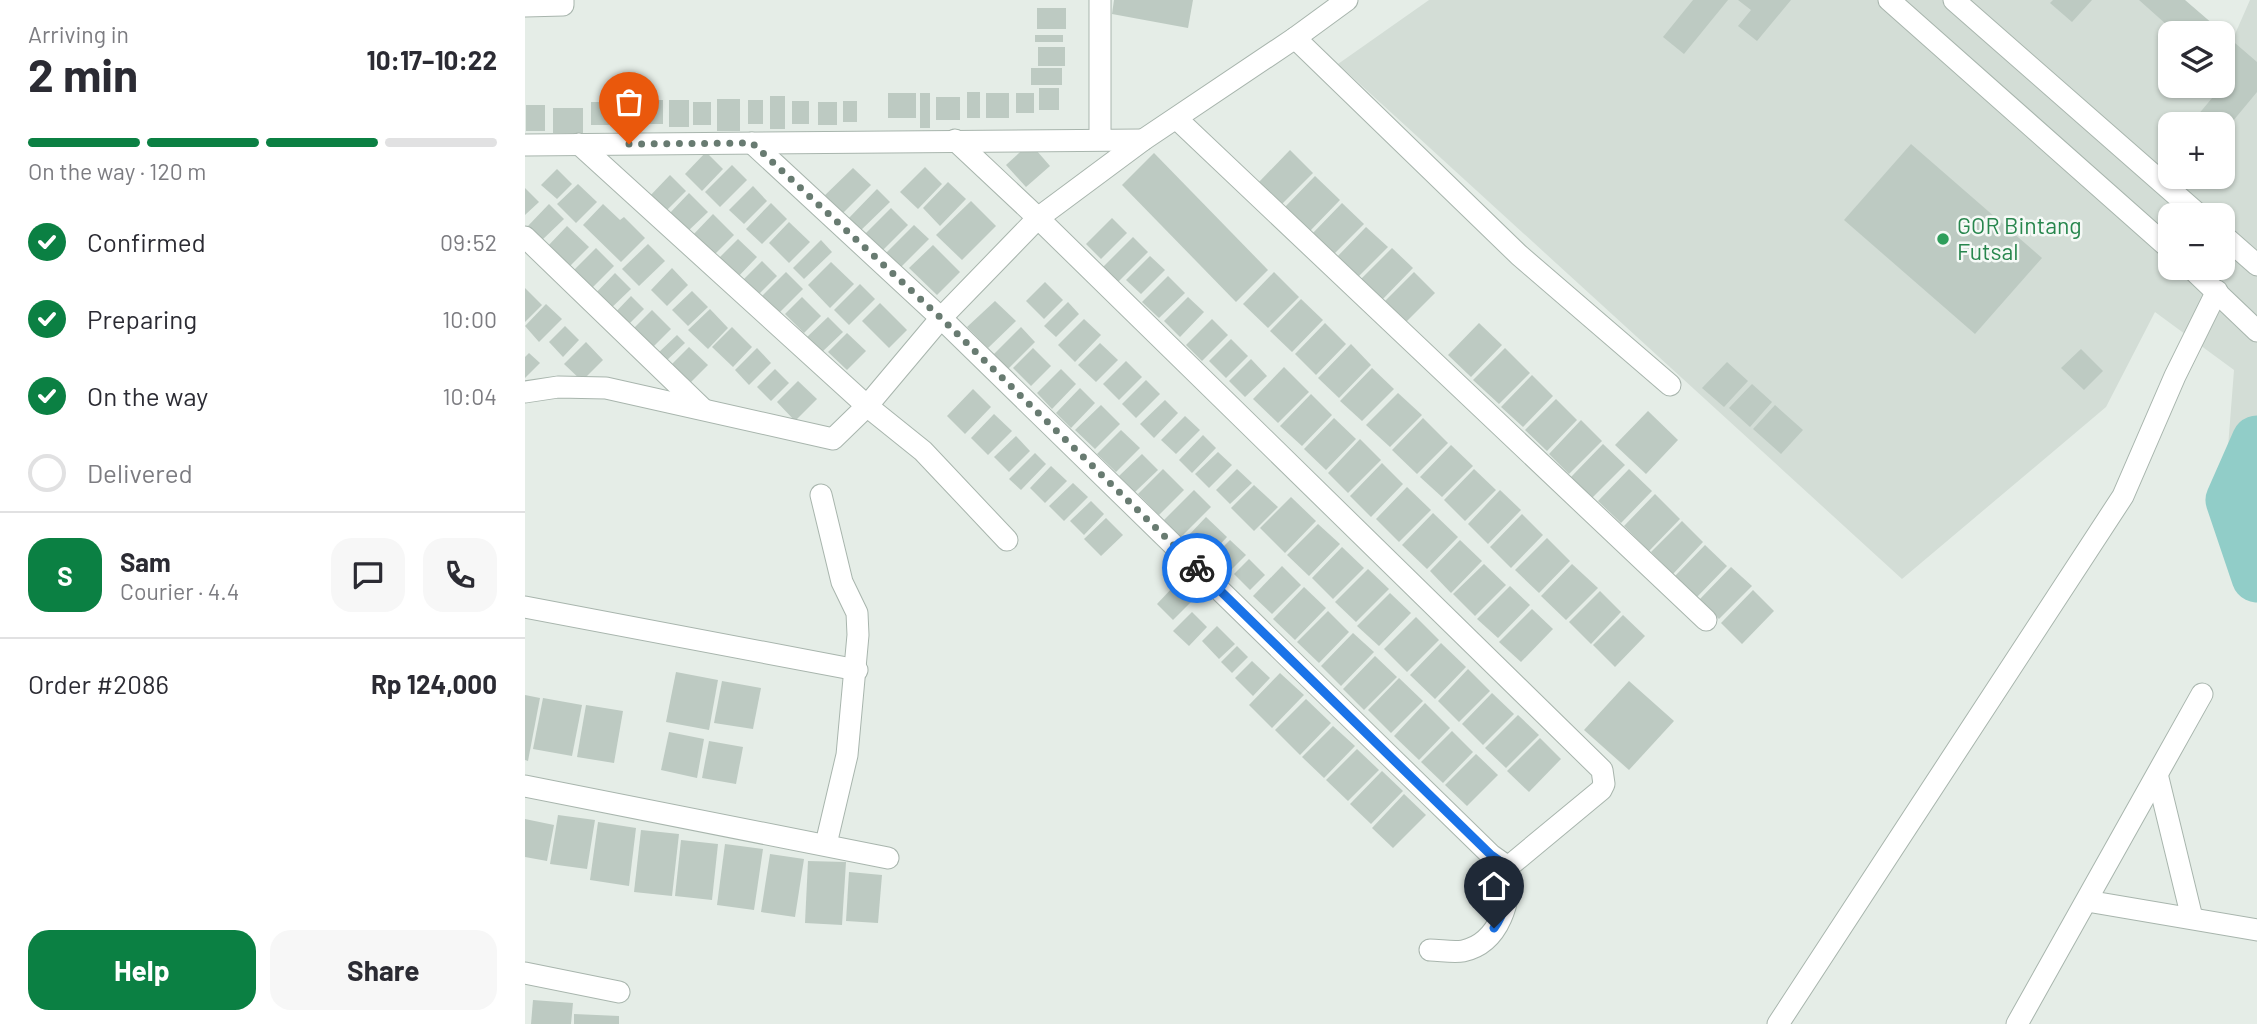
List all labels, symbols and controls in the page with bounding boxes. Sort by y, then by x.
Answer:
text: Arriving in [28,20,129,48]
map controls [2158,21,2235,280]
button: layers [2158,21,2235,98]
text: 10:17–10:22 [366,44,497,75]
text: 2 min [28,46,138,101]
pin [599,72,659,144]
icon: bag [610,83,648,121]
button: + [2158,112,2235,189]
text: On the way · 120 m [28,157,206,185]
button: − [2158,203,2235,280]
place label: GOR Bintang Futsal [1957,211,2082,265]
icon: check [28,223,66,261]
text: Confirmed [87,226,206,257]
text: 09:52 [440,228,497,256]
marker: GOR Bintang Futsal [1935,231,1951,247]
icon: check [28,300,66,338]
text: Preparing [87,303,197,334]
text: 10:00 [442,305,497,333]
icon: check [28,377,66,415]
text: On the way [87,380,208,411]
text: 10:04 [442,382,497,410]
text: Delivered [87,457,193,488]
courier [1162,533,1232,603]
button: chat [331,538,405,612]
button: phone [423,538,497,612]
text: Sam [120,546,171,577]
icon: bike [1178,549,1216,587]
text: S [57,560,73,591]
text: Courier · 4.4 [120,577,239,605]
text: Order #2086 [28,668,169,699]
text: Rp 124,000 [371,668,497,699]
pin [1464,856,1524,928]
icon: home [1475,867,1513,905]
button: Help [28,930,256,1010]
button: Share [270,930,497,1010]

